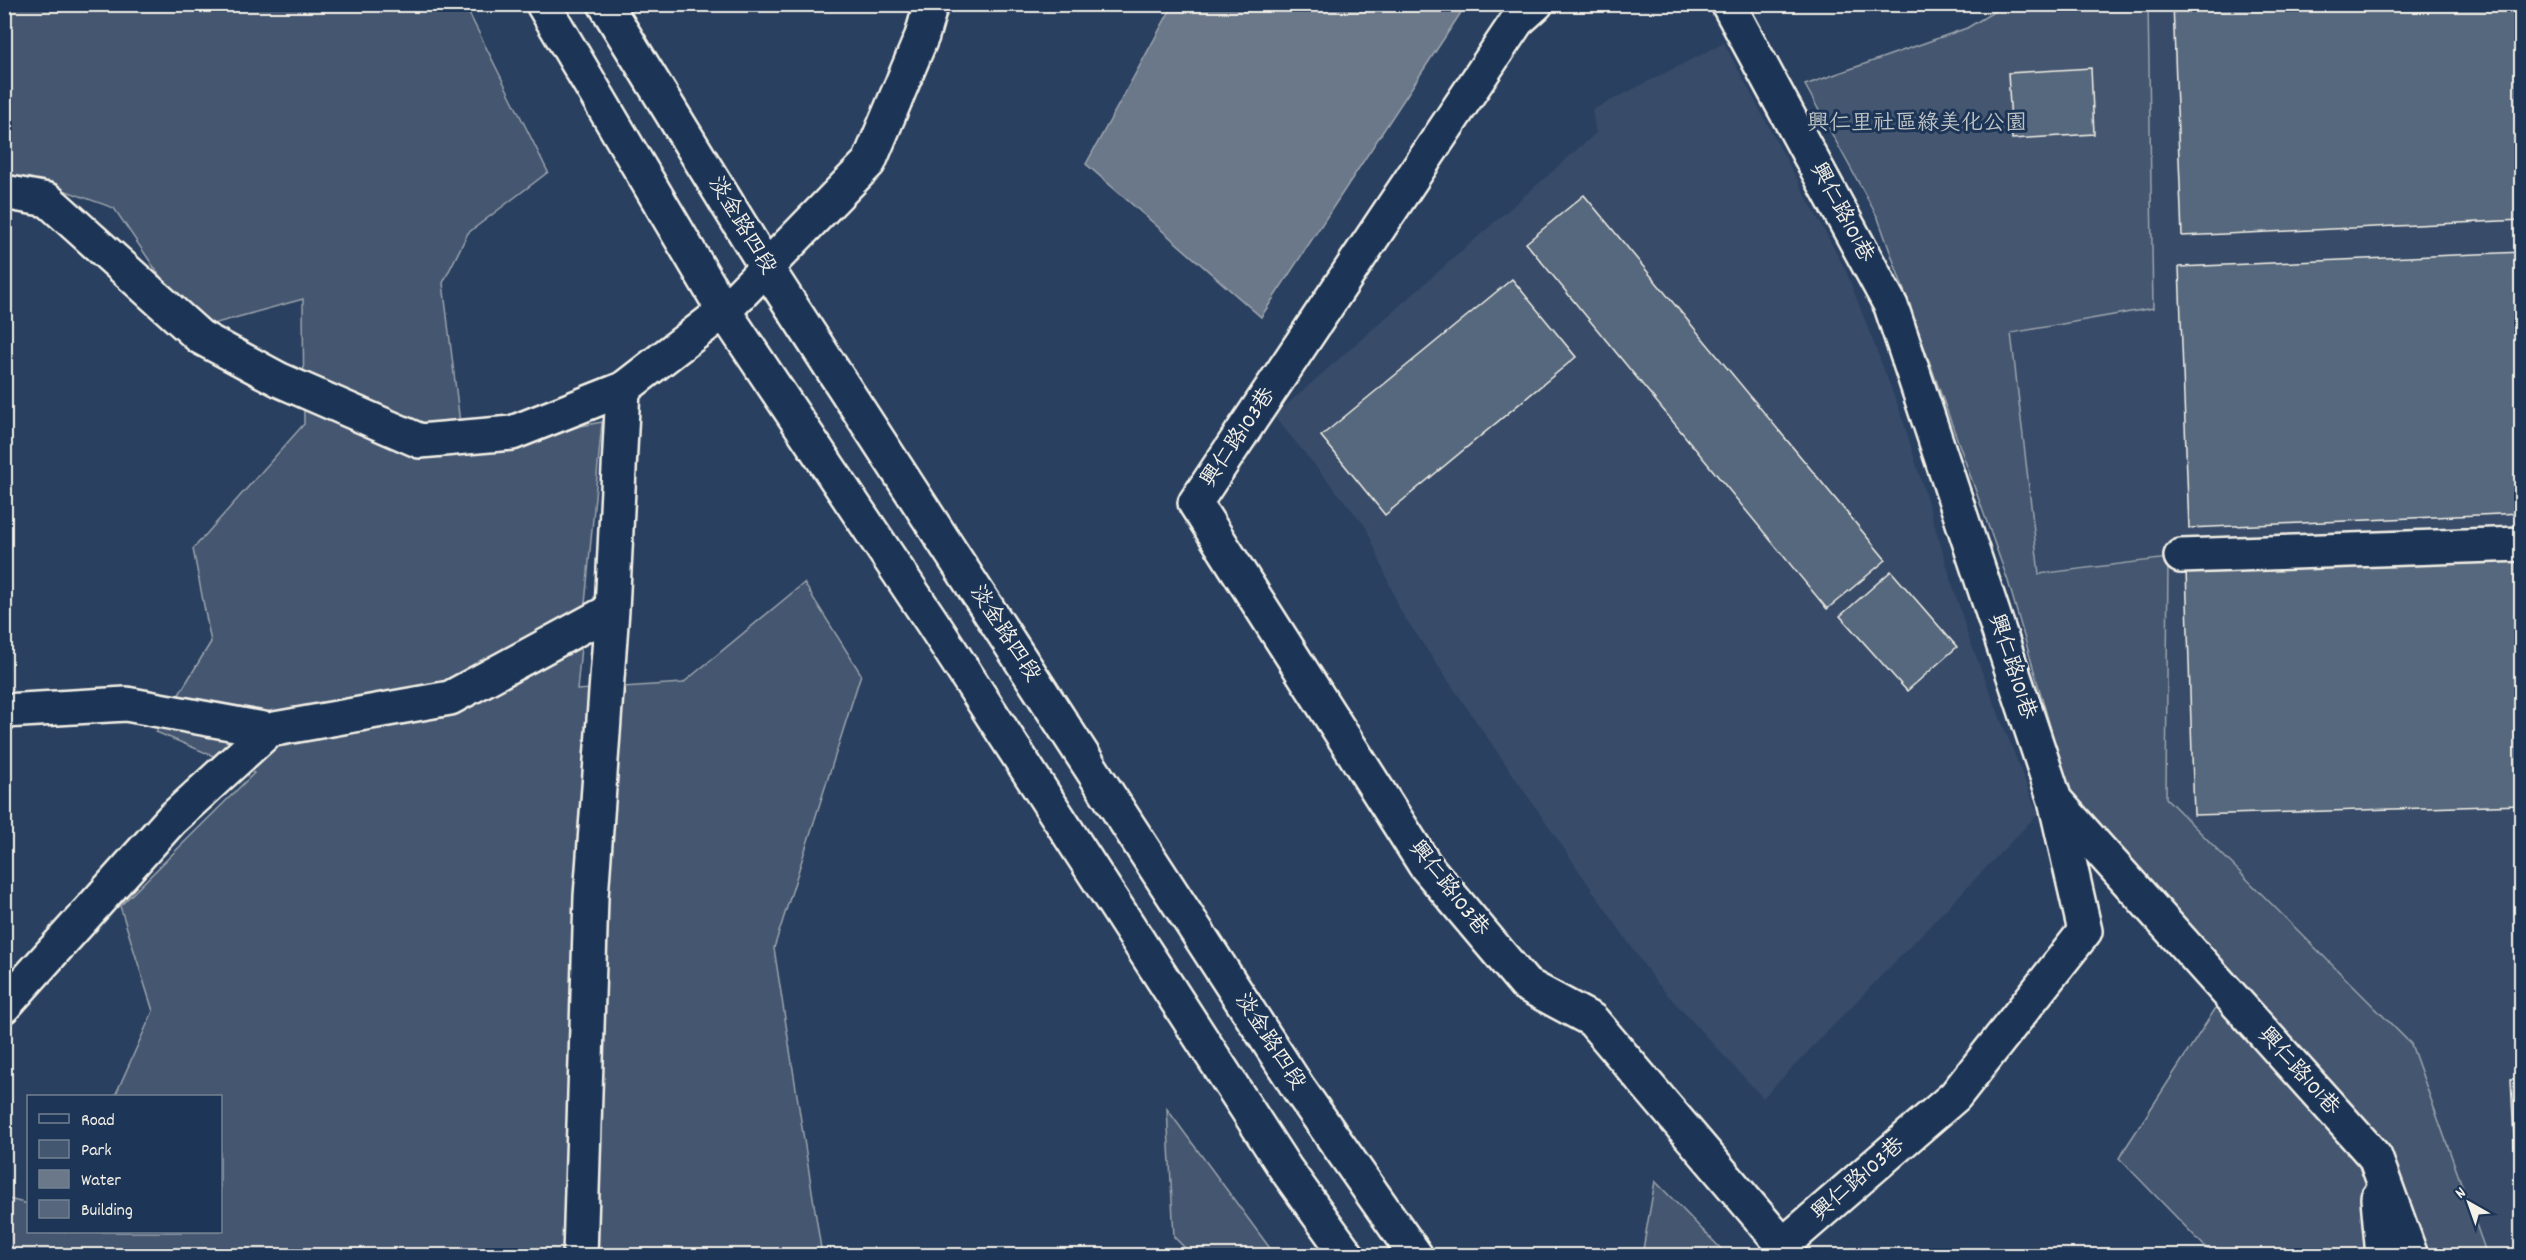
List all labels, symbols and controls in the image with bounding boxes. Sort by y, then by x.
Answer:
park label: 興仁里社區綠美化公園 [1807,109,2027,140]
street label: 興仁路101巷 [1802,157,1880,269]
street label: 淡金路四段 [699,171,783,281]
street label: 興仁路103巷 [1194,382,1284,494]
street label: 淡金路四段 [961,579,1047,689]
street label: 興仁路101巷 [1979,610,2043,724]
street label: 興仁路103巷 [1401,834,1495,944]
street label: 淡金路四段 [1226,987,1312,1097]
street label: 興仁路101巷 [2250,1021,2346,1123]
legend [27,1095,222,1233]
text: Road [81,1109,115,1134]
street label: 興仁路103巷 [1806,1131,1912,1229]
text: Park [81,1139,112,1164]
text: Water [81,1169,121,1194]
north arrow [2439,1173,2499,1233]
text: N [2451,1182,2471,1205]
text: Building [81,1199,133,1224]

